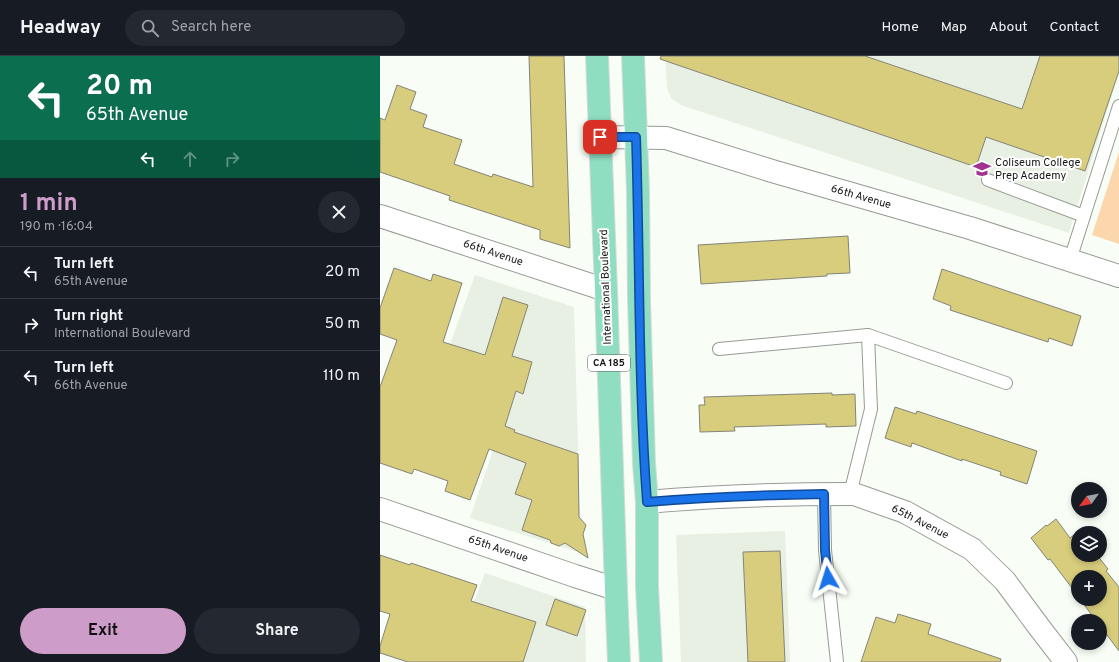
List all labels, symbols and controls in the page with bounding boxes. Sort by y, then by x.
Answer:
search box [125,10,405,46]
text: Headway [20,16,101,40]
icon: search [139,17,161,39]
text: Search here [171,18,251,37]
text: Home [882,19,919,36]
text: Map [941,19,967,36]
text: About [989,19,1028,36]
text: Contact [1050,19,1099,36]
text: 20 m [86,69,153,105]
icon: left [20,72,72,124]
text: 65th Avenue [86,104,188,127]
pin [583,120,617,154]
icon: arrive [589,126,611,148]
icon: left [137,148,159,170]
icon: ahead [179,148,201,170]
icon: right [221,148,243,170]
place label: Coliseum College Prep Academy [995,156,1080,183]
school or university icon: Coliseum College Prep Academy [972,159,992,179]
street label: 66th Avenue [829,182,893,212]
text: 1 min [20,189,78,219]
button: close [318,191,360,233]
text: 190 m · 16:04 [20,219,93,235]
street label: International Boulevard [597,229,615,345]
street label: 66th Avenue [461,237,525,269]
text: Turn left [54,255,114,274]
icon: left [20,262,42,284]
text: 20 m [325,263,360,282]
text: 65th Avenue [54,274,128,290]
text: Turn right [54,307,123,326]
icon: right [20,314,42,336]
text: 50 m [325,315,360,334]
text: International Boulevard [54,326,190,342]
road number: CA 185 [588,355,630,371]
text: Turn left [54,359,114,378]
icon: left [20,366,42,388]
text: 110 m [323,367,360,386]
text: 66th Avenue [54,378,128,394]
north arrow [1071,482,1107,518]
map controls [1071,482,1107,650]
street label: 65th Avenue [889,502,951,542]
button: layers [1071,526,1107,562]
street label: 65th Avenue [466,532,530,566]
position arrow [807,557,849,599]
button: + [1071,570,1107,606]
button: Exit [20,608,186,654]
button: Share [194,608,360,654]
button: − [1071,614,1107,650]

